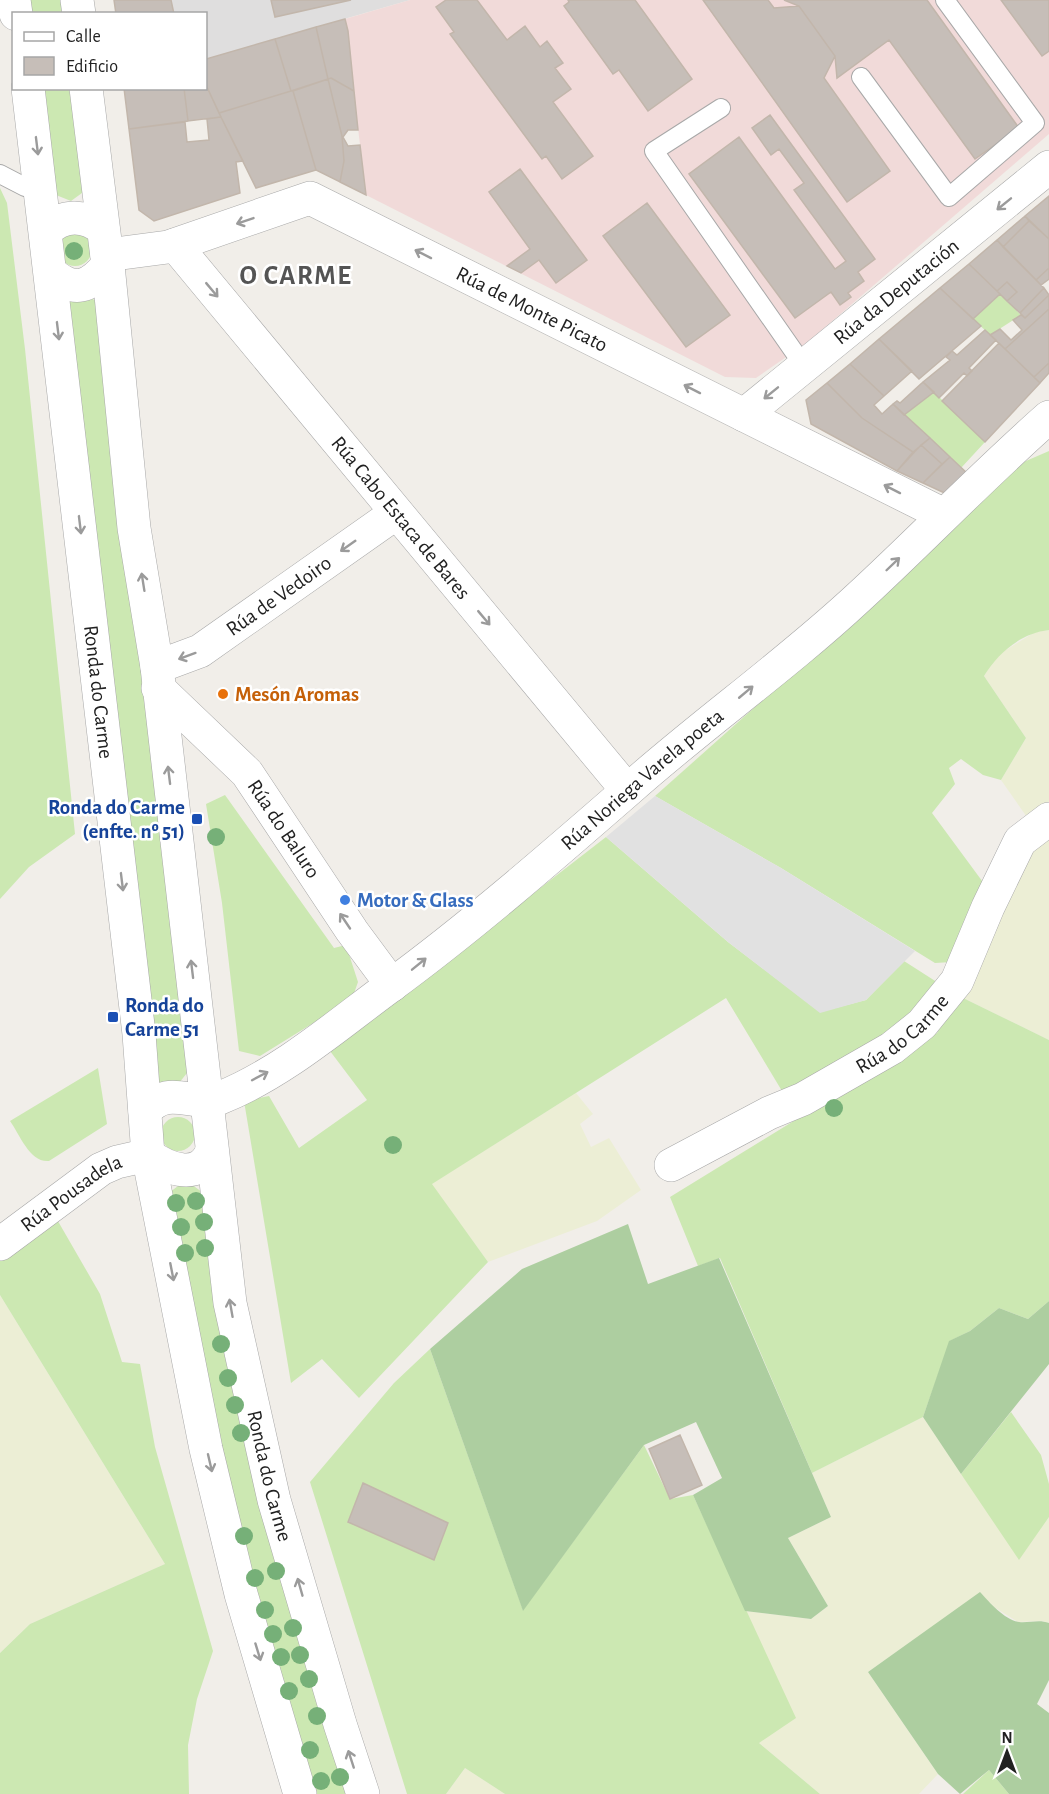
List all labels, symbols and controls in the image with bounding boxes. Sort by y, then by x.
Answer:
legend [12,12,207,90]
text: Calle [66,28,101,46]
text: Edificio [66,58,118,76]
one-way arrow [31,136,42,156]
one-way arrow [996,197,1012,210]
one-way arrow [236,216,255,227]
street label: Rúa da Deputación [830,235,963,349]
one-way arrow [415,248,433,260]
district label: O CARME [239,262,353,289]
street label: Rúa de Monte Picato [453,263,611,356]
one-way arrow [206,282,219,298]
one-way arrow [52,321,63,341]
one-way arrow [683,382,701,394]
one-way arrow [763,386,779,399]
street label: Rúa Cabo Estaca de Bares [327,432,474,603]
one-way arrow [883,482,901,494]
one-way arrow [75,514,86,534]
one-way arrow [340,540,356,552]
street label: Rúa de Vedoiro [222,552,335,640]
one-way arrow [886,557,901,571]
one-way arrow [137,573,148,592]
one-way arrow [477,610,491,625]
street label: Ronda do Carme [80,624,117,760]
one-way arrow [178,651,197,662]
place label: Mesón Aromas [235,684,359,705]
one-way arrow [738,685,753,699]
marker: Mesón Aromas [216,687,230,701]
street label: Rúa Noriega Varela poeta [557,705,728,854]
one-way arrow [163,766,174,786]
street label: Rúa do Baluro [243,776,324,882]
place label: Ronda do Carme (enfte. nº 51) [48,797,185,842]
marker: Ronda do Carme (enfte. nº 51) [190,812,204,826]
one-way arrow [116,871,127,891]
place label: Motor & Glass [357,890,474,911]
marker: Motor & Glass [338,893,352,907]
one-way arrow [339,913,351,930]
one-way arrow [411,957,426,971]
one-way arrow [186,959,197,979]
street label: Rúa do Carme [852,990,953,1077]
place label: Ronda do Carme 51 [125,995,204,1040]
marker: Ronda do Carme 51 [106,1010,120,1024]
one-way arrow [250,1070,268,1081]
street label: Rúa Pousadela [17,1151,126,1236]
one-way arrow [167,1262,178,1281]
one-way arrow [226,1299,237,1319]
street label: Ronda do Carme [243,1408,296,1544]
one-way arrow [204,1453,216,1472]
one-way arrow [294,1578,305,1597]
one-way arrow [253,1642,264,1661]
north arrow [977,1722,1037,1782]
text: N [1001,1730,1013,1746]
one-way arrow [345,1750,356,1769]

